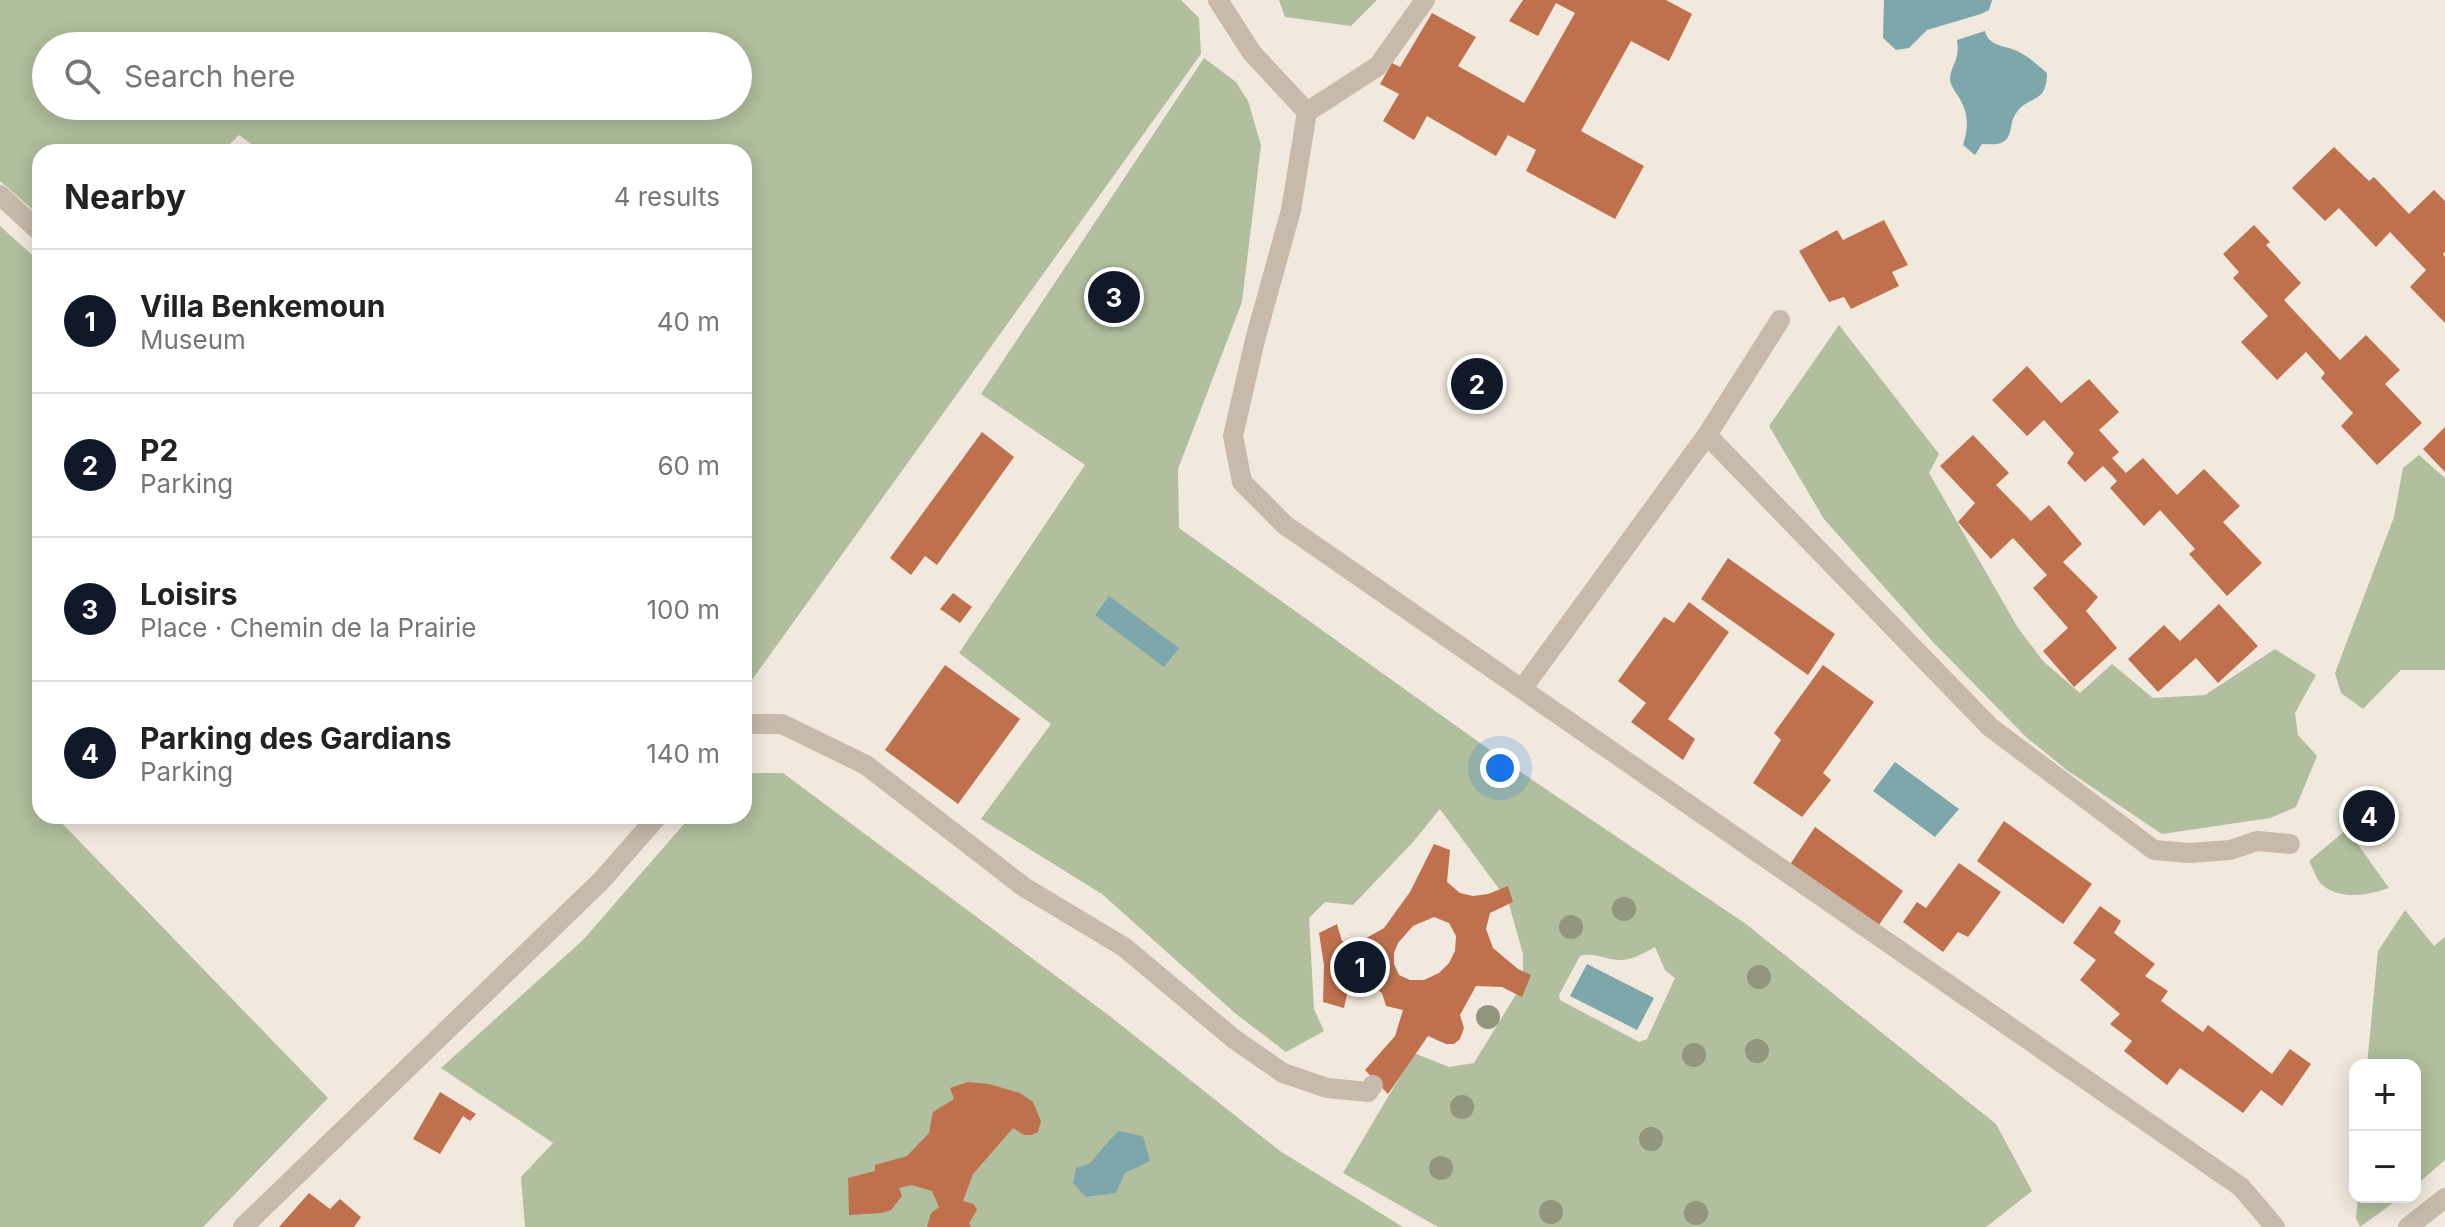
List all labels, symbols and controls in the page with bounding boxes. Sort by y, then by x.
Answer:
search box [32,32,752,120]
icon: search [60,54,104,98]
text: Search here [124,58,296,94]
text: Nearby [64,176,186,217]
text: 4 results [614,181,720,212]
pin: 3 [1088,267,1140,327]
text: Villa Benkemoun [140,288,385,324]
text: 1 [84,306,96,337]
text: 40 m [657,306,720,337]
text: Museum [140,324,246,355]
pin: 2 [1451,354,1503,414]
text: P2 [140,432,178,468]
text: 2 [82,450,98,481]
text: 60 m [657,450,720,481]
text: Parking [140,468,233,499]
text: Loisirs [140,576,237,612]
text: 3 [82,594,98,625]
text: 100 m [647,594,720,625]
text: Place · Chemin de la Prairie [140,612,476,643]
text: Parking des Gardians [140,720,451,756]
text: 4 [81,738,99,769]
text: 140 m [646,738,720,769]
your location [1480,748,1520,788]
text: Parking [140,756,233,787]
pin: 4 [2343,786,2395,846]
pin: 1 [1334,937,1386,997]
map controls [2349,1059,2421,1203]
button: + [2349,1059,2421,1131]
button: − [2349,1131,2421,1203]

